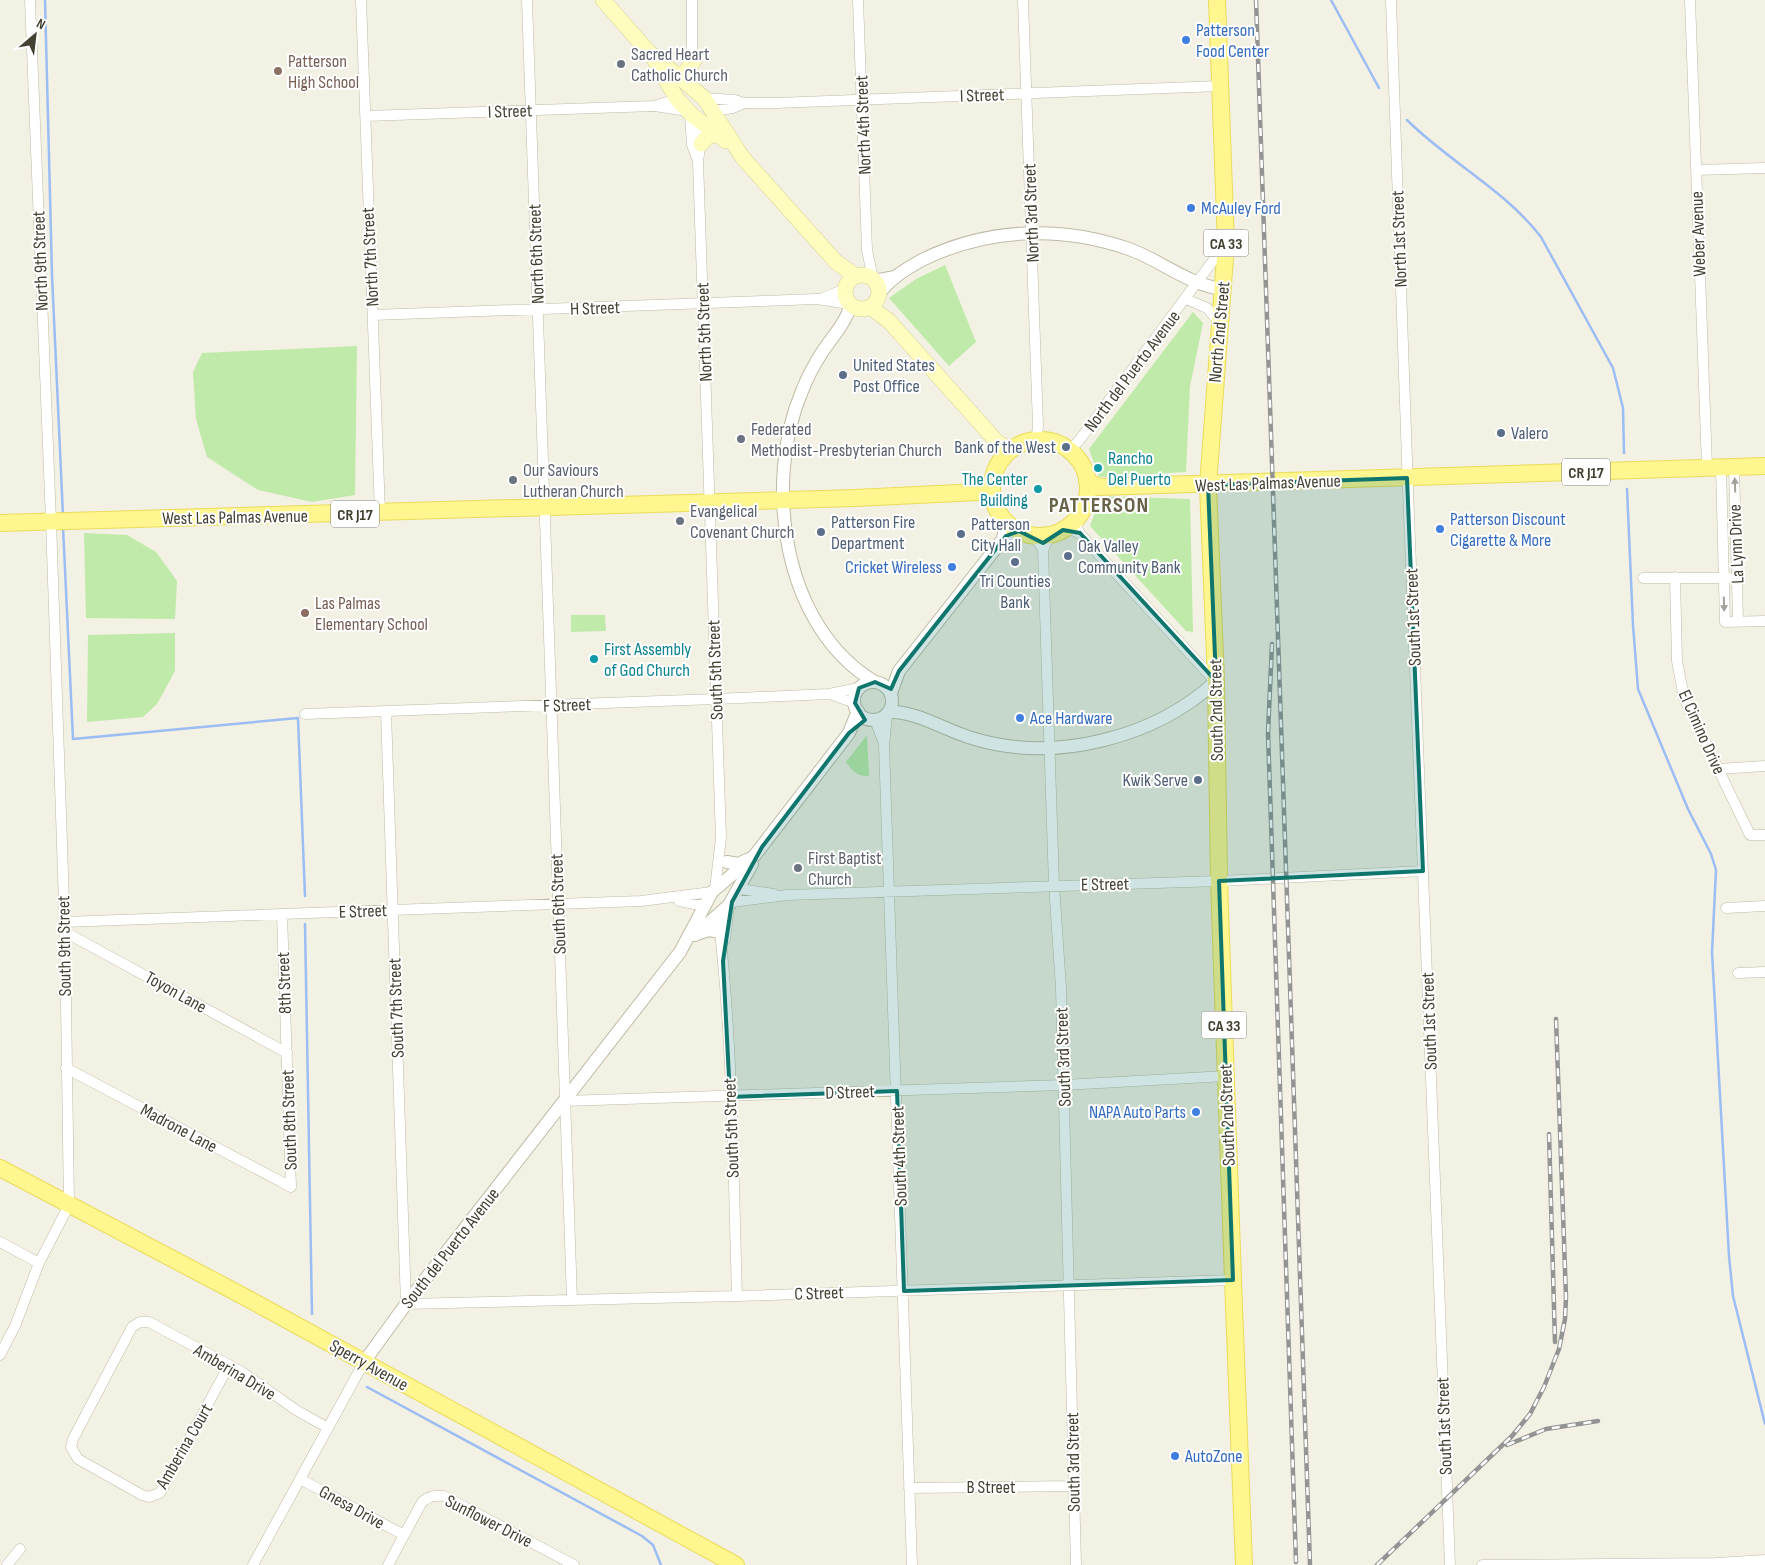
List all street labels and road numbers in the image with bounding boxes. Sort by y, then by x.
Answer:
street label: North 4th Street [851,74,876,175]
street label: I Street [959,84,1005,107]
street label: I Street [487,100,533,123]
street label: North 3rd Street [1019,163,1044,263]
street label: North 1st Street [1387,190,1412,288]
street label: Weber Avenue [1687,191,1710,277]
street label: North 6th Street [524,203,549,304]
street label: North 7th Street [357,206,384,307]
street label: North 9th Street [28,210,53,311]
road number: CA 33 [1204,230,1248,256]
street label: North 2nd Street [1205,280,1234,384]
street label: North 5th Street [692,281,717,382]
street label: H Street [570,297,621,320]
street label: North del Puerto Avenue [1080,306,1185,436]
road number: CR J17 [1562,458,1610,486]
street label: West Las Palmas Avenue [1195,470,1341,497]
road number: CR J17 [331,500,379,528]
street label: La Lynn Drive [1725,504,1748,584]
street label: West Las Palmas Avenue [162,506,308,529]
street label: South 1st Street [1401,567,1426,666]
street label: South 5th Street [703,619,728,720]
street label: South 2nd Street [1205,658,1228,761]
street label: El Cimino Drive [1674,687,1729,778]
street label: F Street [543,694,592,717]
street label: South 6th Street [546,853,571,955]
street label: E Street [1081,874,1130,895]
street label: South 9th Street [53,895,76,997]
street label: E Street [339,900,388,923]
street label: 8th Street [273,951,296,1014]
street label: South 7th Street [384,957,409,1058]
street label: Toyon Lane [141,967,210,1018]
street label: South 1st Street [1417,971,1442,1070]
street label: South 3rd Street [1051,1006,1076,1107]
road number: CA 33 [1202,1012,1246,1038]
street label: South 2nd Street [1215,1063,1240,1166]
street label: South 8th Street [277,1069,302,1171]
street label: South 5th Street [719,1077,744,1178]
street label: D Street [825,1081,876,1104]
street label: Madrone Lane [137,1099,221,1157]
street label: South 4th Street [887,1105,912,1206]
street label: South del Puerto Avenue [397,1184,504,1313]
street label: C Street [794,1282,845,1305]
street label: Sperry Avenue [326,1335,412,1396]
street label: Amberina Drive [189,1339,279,1405]
street label: South 1st Street [1432,1376,1457,1475]
street label: Amberina Court [151,1400,217,1493]
street label: South 3rd Street [1062,1412,1085,1512]
street label: B Street [967,1477,1016,1498]
street label: Gnesa Drive [315,1481,388,1534]
street label: Sunflower Drive [442,1491,536,1552]

